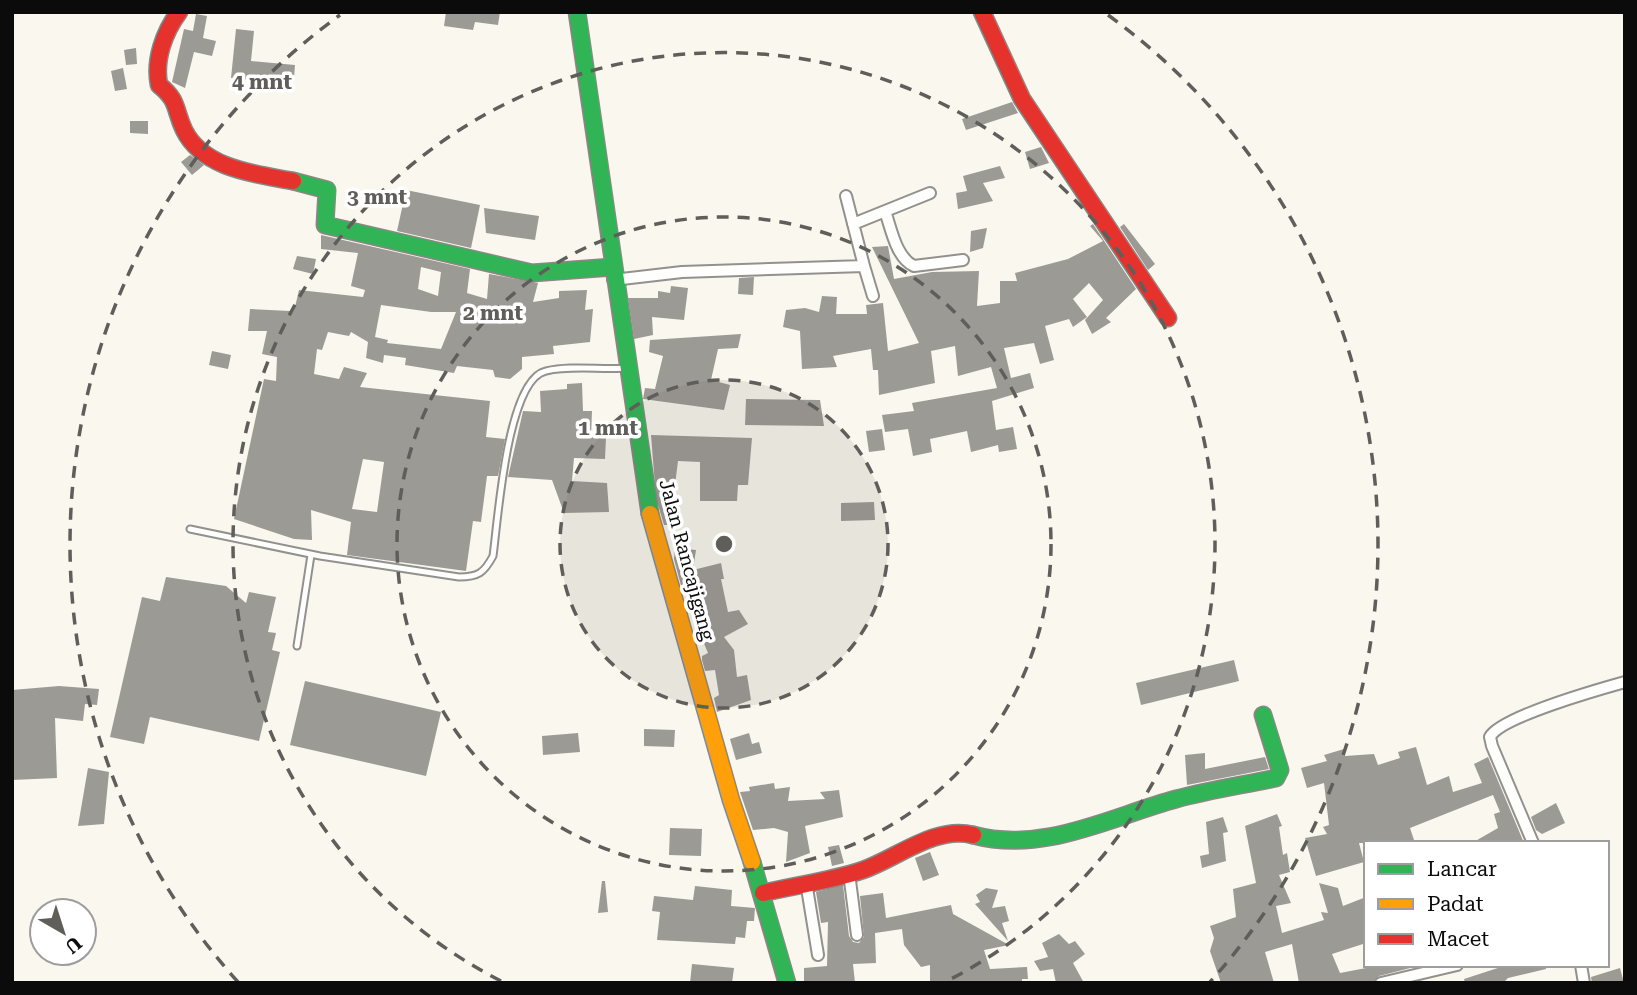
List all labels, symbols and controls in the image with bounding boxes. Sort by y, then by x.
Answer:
text: 4 mnt [232,70,292,94]
text: 3 mnt [347,185,407,209]
text: 2 mnt [463,301,523,325]
text: 1 mnt [578,416,638,440]
street label: Jalan Rancajigang [654,477,720,643]
centre of rings [712,532,736,556]
legend [1364,841,1609,967]
text: Lancar [1427,857,1497,881]
text: Padat [1427,892,1484,916]
north arrow [28,897,98,967]
text: Macet [1427,927,1489,951]
text: U [60,931,86,959]

